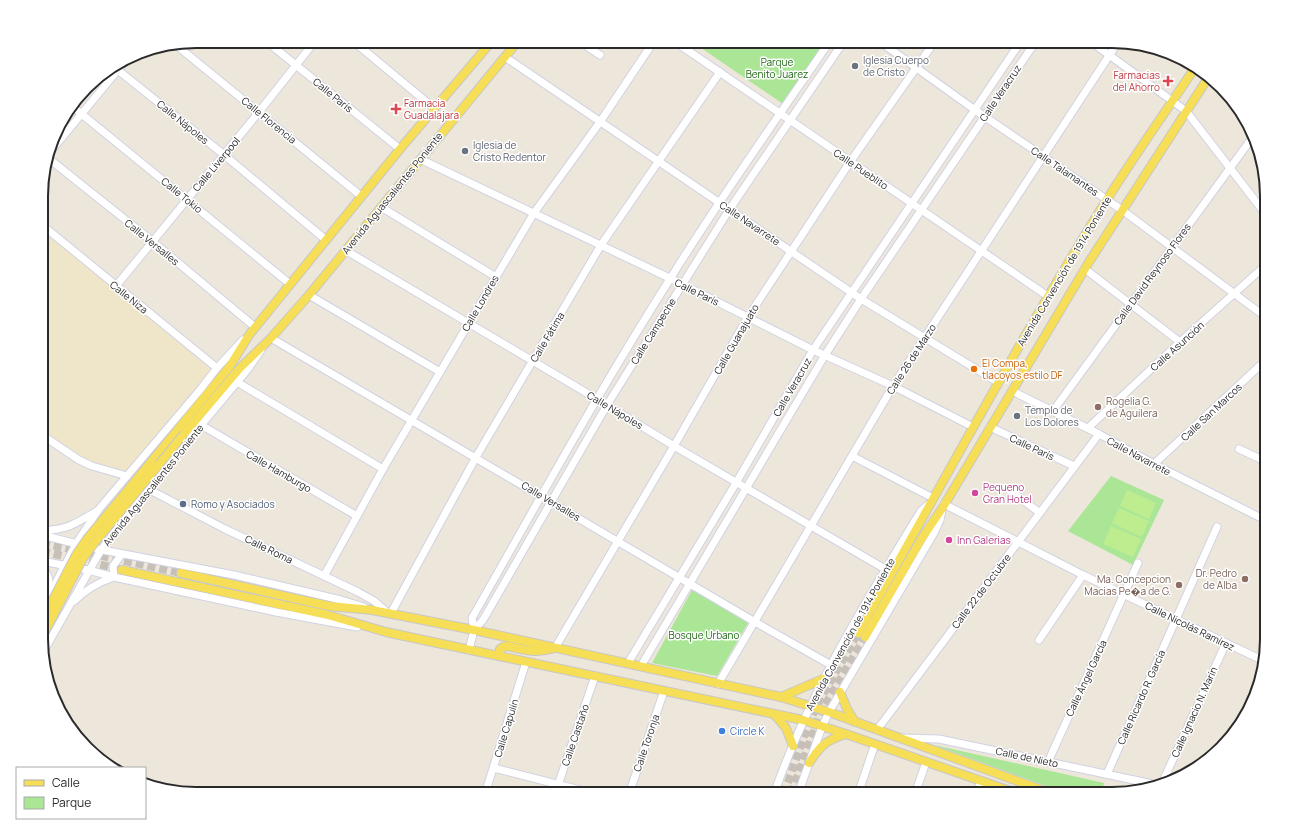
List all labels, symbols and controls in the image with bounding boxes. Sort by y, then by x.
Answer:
place label: Iglesia Cuerpo de Cristo [863,53,929,79]
park label: Parque Benito Juarez [746,55,808,81]
marker: Iglesia Cuerpo de Cristo [850,61,860,71]
street label: Calle Veracruz [976,62,1024,124]
place label: Farmacias del Ahorro [1113,68,1160,94]
street label: Calle París [310,75,356,115]
marker: Farmacias del Ahorro [1163,76,1173,86]
street label: Calle Florencia [239,94,299,146]
place label: Farmacia Guadalajara [404,96,459,122]
street label: Calle Nápoles [154,97,212,147]
marker: Farmacia Guadalajara [391,104,401,114]
street label: Avenida Aguascalientes Poniente [338,129,446,257]
street label: Calle Liverpool [189,134,243,194]
place label: Iglesia de Cristo Redentor [473,138,546,164]
street label: Calle Talamantes [1028,143,1102,199]
street label: Calle Pueblito [831,145,891,193]
marker: Iglesia de Cristo Redentor [460,146,470,156]
street label: Calle Tokio [158,174,206,216]
street label: Avenida Convención de 1914 Poniente [1014,193,1114,349]
street label: Calle Navarrete [717,198,783,249]
street label: Calle Versalles [122,216,182,268]
street label: Calle David Reynoso Flores [1110,220,1194,328]
street label: Calle Londres [458,272,502,334]
street label: Calle París [672,275,722,309]
street label: Calle Niza [107,277,151,317]
street label: Calle Campeche [627,295,679,367]
street label: Calle Guanajuato [710,301,762,377]
street label: Calle Fátima [527,309,567,365]
street label: Calle Asunción [1147,318,1207,374]
street label: Calle 26 de Marzo [883,321,939,397]
street label: Calle Veracruz [769,355,815,419]
place label: El Compa, tlacoyos estilo DF [982,356,1063,382]
marker: El Compa, tlacoyos estilo DF [969,364,979,374]
street label: Calle San Marcos [1177,380,1245,444]
street label: Calle Nápoles [584,388,646,432]
place label: Rogelia G. de Aguilera [1106,394,1157,420]
marker: Rogelia G. de Aguilera [1093,402,1103,412]
place label: Templo de Los Dolores [1025,403,1079,429]
marker: Templo de Los Dolores [1012,411,1022,421]
street label: Avenida Aguascalientes Poniente [99,421,207,549]
street label: Calle París [1007,431,1057,463]
street label: Calle Navarrete [1105,433,1173,479]
street label: Calle Hamburgo [244,447,314,495]
street label: Calle Versalles [519,478,583,524]
place label: Pequeno Gran Hotel [983,480,1032,506]
marker: Pequeno Gran Hotel [970,488,980,498]
place label: Romo y Asociados [191,497,275,511]
marker: Romo y Asociados [178,499,188,509]
street label: Calle Roma [243,531,295,567]
place label: Inn Galerias [957,533,1011,547]
marker: Inn Galerias [944,535,954,545]
street label: Calle 22 de Octubre [948,551,1014,631]
street label: Avenida Convención de 1914 Poniente [802,555,898,713]
place label: Dr. Pedro de Alba [1196,566,1237,592]
place label: Ma. Concepcion Macias Pe�a de G. [1084,572,1171,598]
marker: Dr. Pedro de Alba [1240,574,1250,584]
marker: Ma. Concepcion Macias Pe�a de G. [1174,580,1184,590]
street label: Calle Nicolás Ramírez [1143,598,1237,654]
park label: Bosque Urbano [669,628,740,642]
street label: Calle Ángel García [1062,637,1110,719]
street label: Calle Ricardo R. García [1114,647,1168,747]
street label: Calle Ignacio N. Marín [1168,664,1220,760]
street label: Calle Capulín [490,697,522,759]
street label: Calle Castaño [558,702,592,768]
street label: Calle Toronja [630,712,662,774]
place label: Circle K [730,724,765,738]
marker: Circle K [717,726,727,736]
street label: Calle de Nieto [994,744,1060,770]
legend [16,767,146,819]
text: Calle [52,774,80,791]
text: Parque [52,794,91,811]

